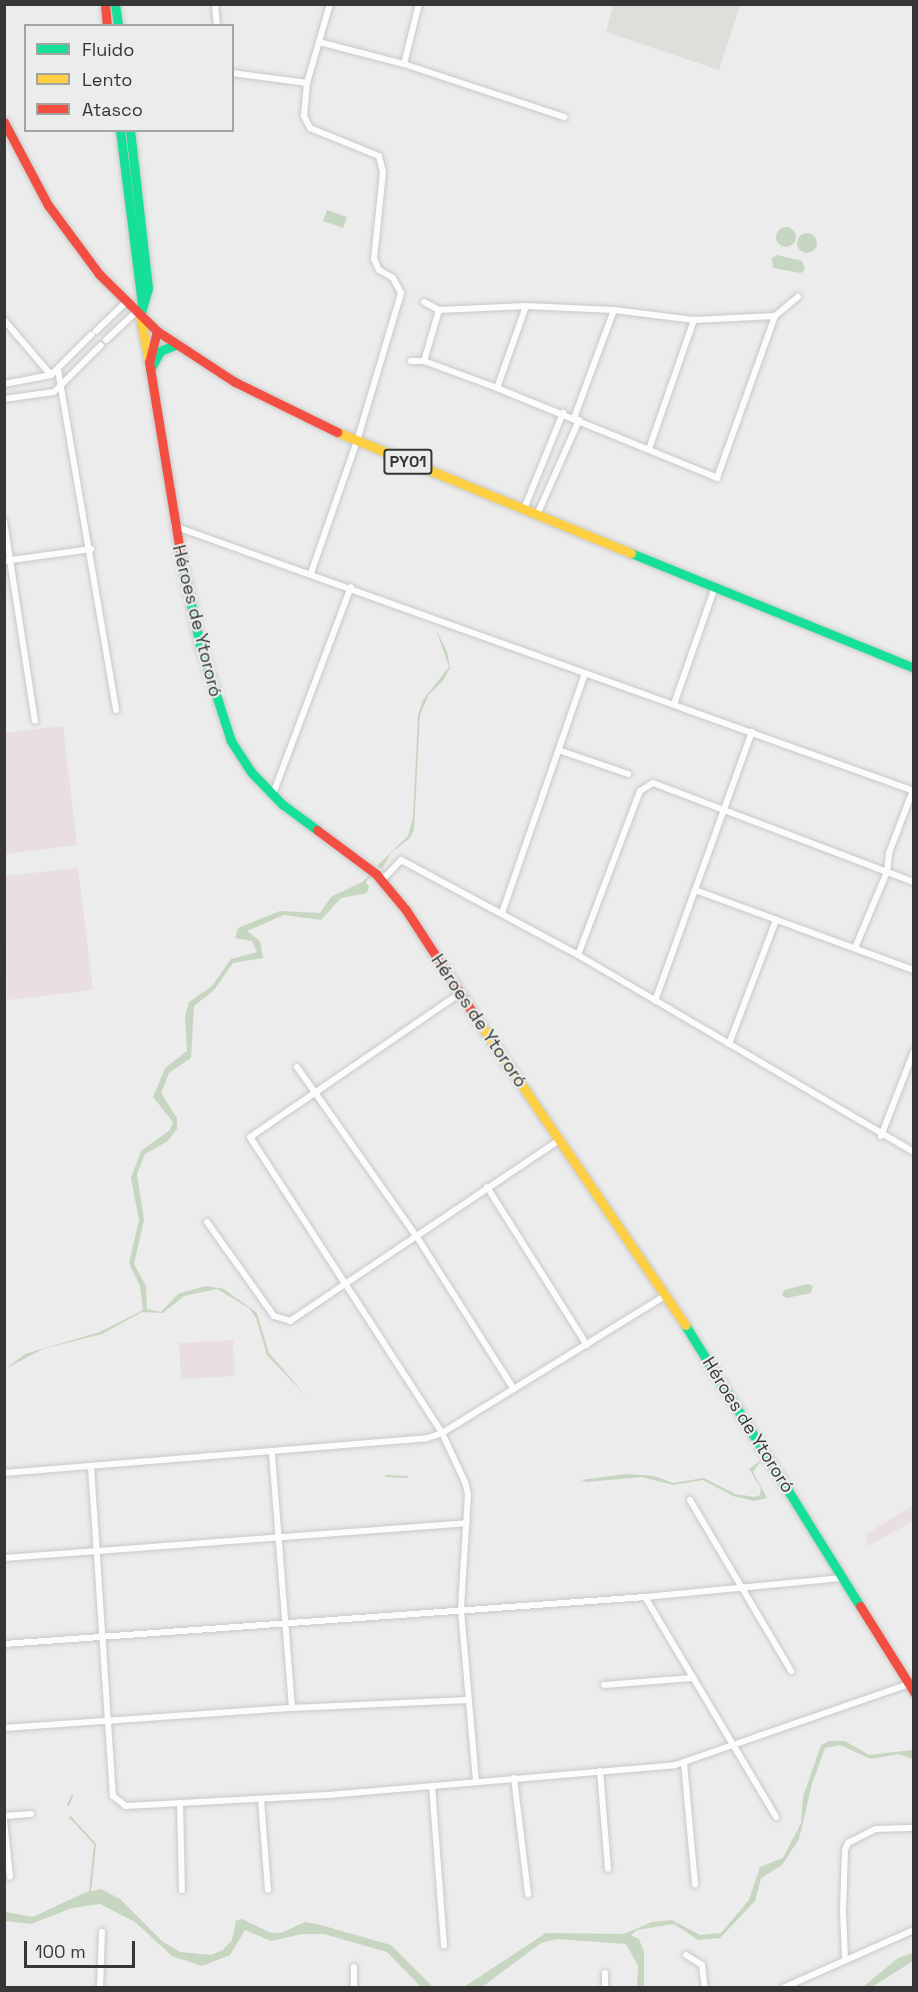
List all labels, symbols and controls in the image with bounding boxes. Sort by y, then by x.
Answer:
legend [24,24,234,132]
text: Fluido [82,38,134,61]
text: Lento [82,68,132,91]
text: Atasco [82,98,143,121]
road number: PY01 [382,449,434,475]
street label: Héroes de Ytororó [168,543,226,699]
street label: Héroes de Ytororó [426,950,532,1092]
street label: Héroes de Ytororó [697,1353,799,1497]
scale bar [27,1929,138,1967]
text: 100 m [35,1940,86,1963]

